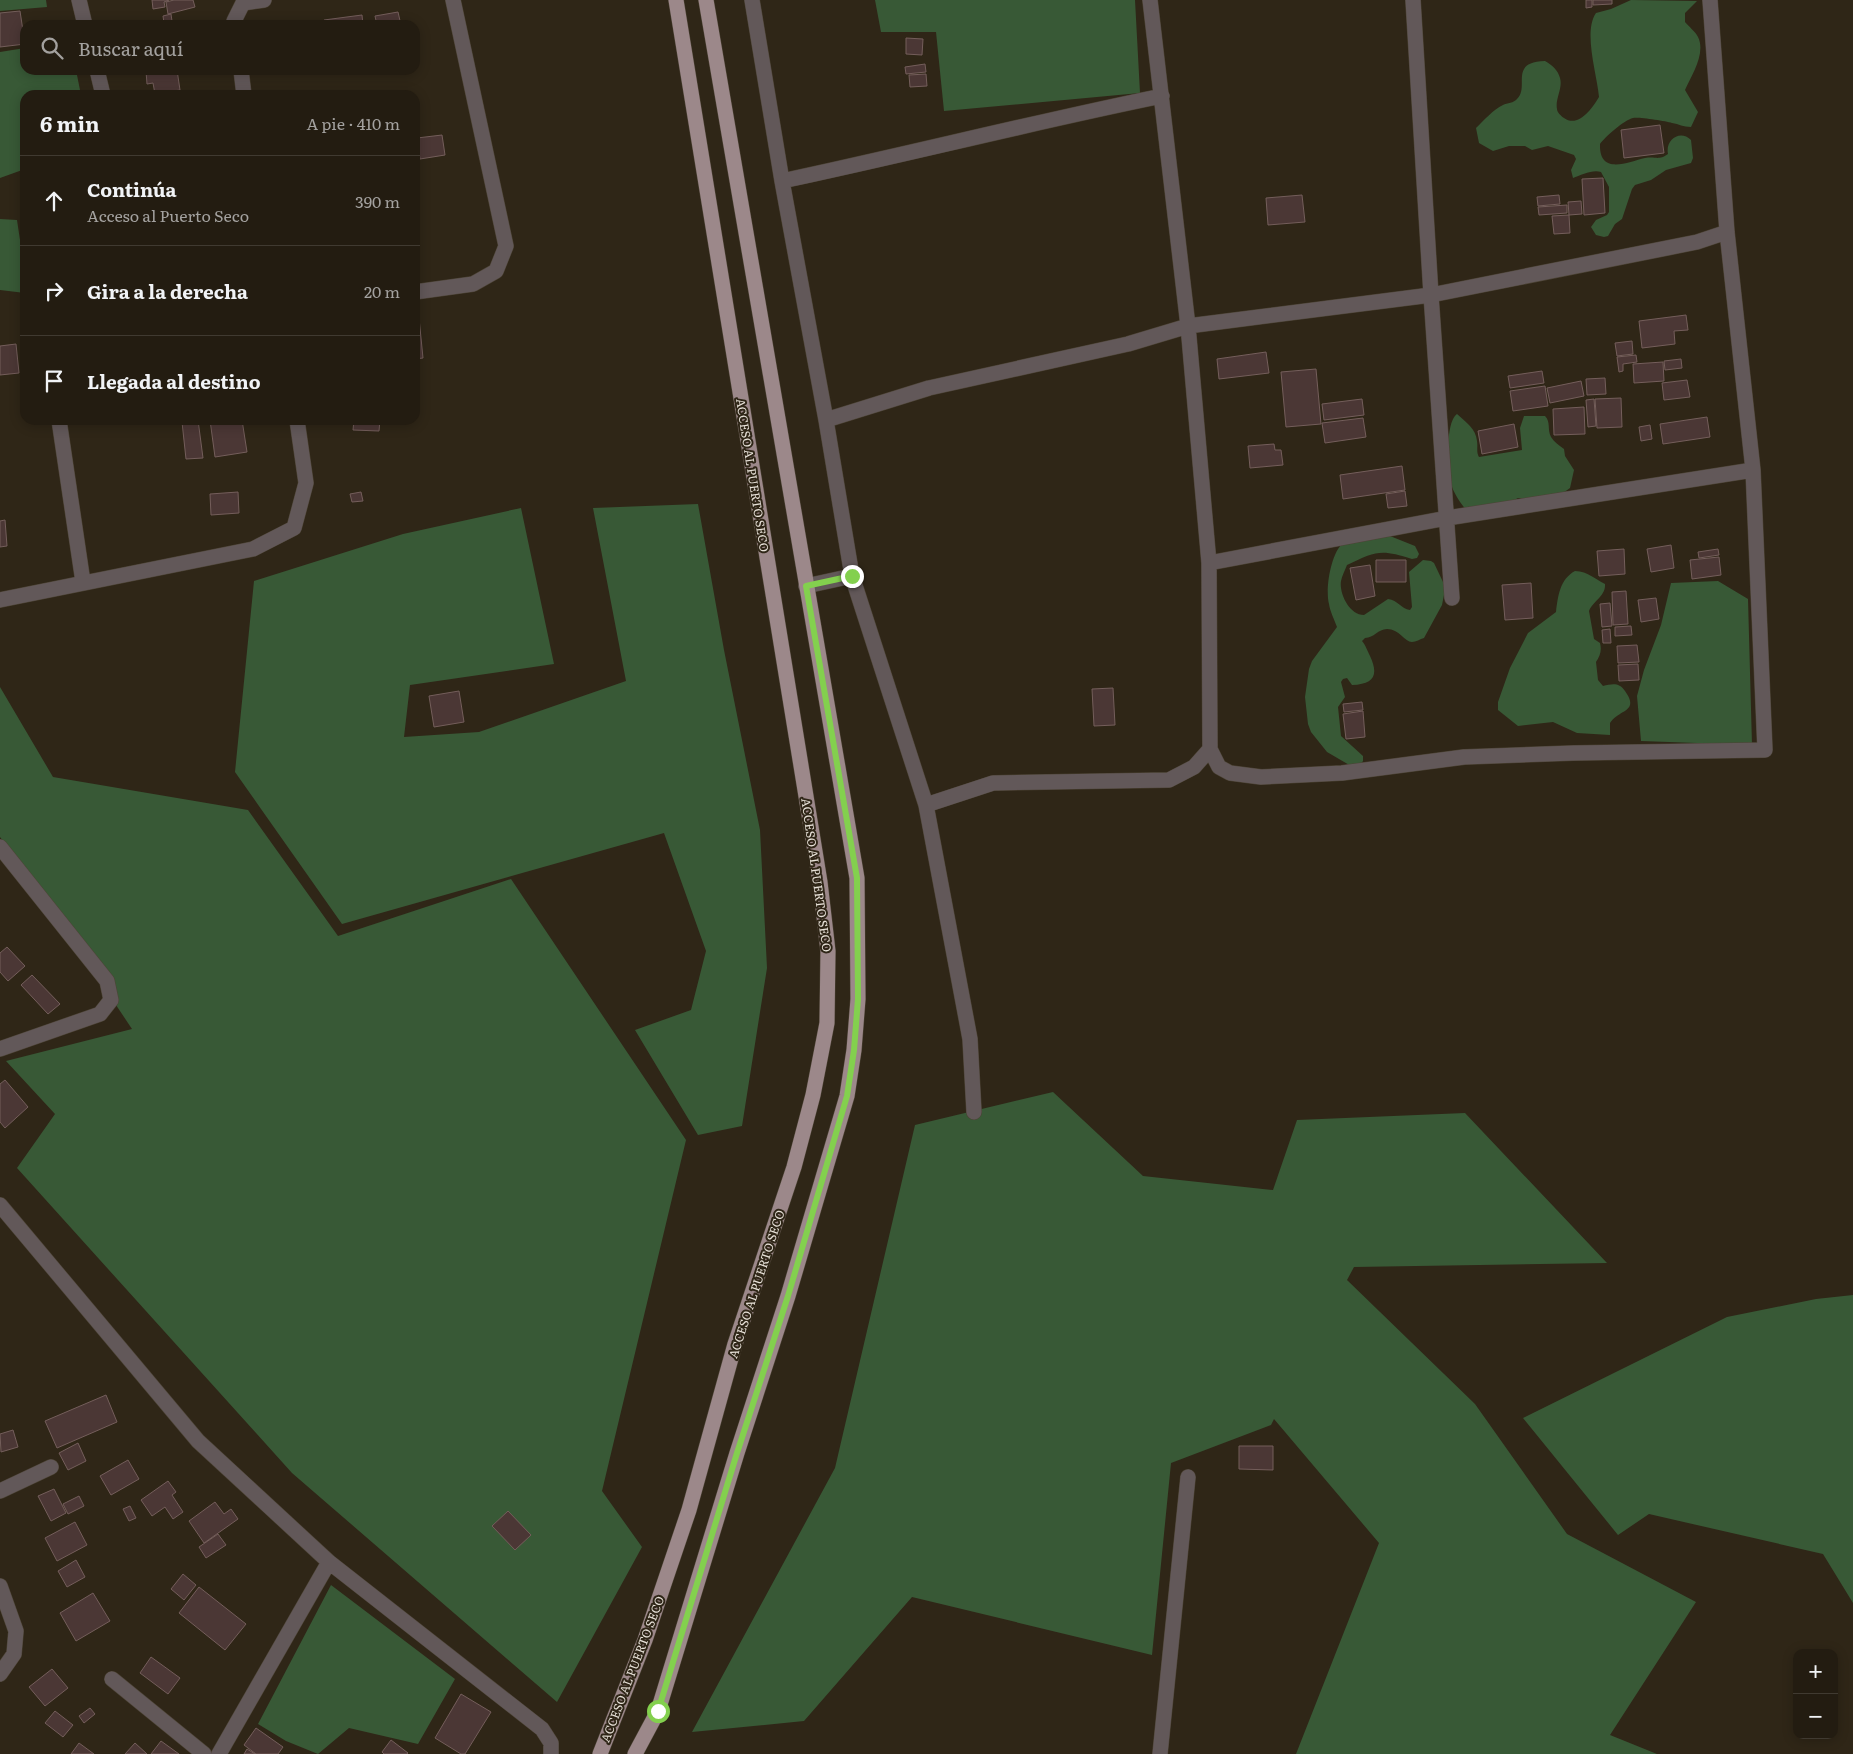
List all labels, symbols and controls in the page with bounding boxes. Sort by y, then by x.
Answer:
search box [20,20,420,75]
icon: search [38,34,66,62]
text: Buscar aquí [78,34,183,62]
text: 6 min [40,107,100,138]
text: A pie · 410 m [307,111,400,135]
text: Continúa [87,175,177,203]
icon: ahead [40,187,68,215]
text: 390 m [355,189,400,213]
text: Acceso al Puerto Seco [87,203,249,227]
icon: right [40,277,68,305]
text: Gira a la derecha [87,277,248,305]
text: 20 m [364,279,400,303]
icon: arrive [40,367,68,395]
text: Llegada al destino [87,367,261,395]
street label: ACCESO AL PUERTO SECO [732,397,774,553]
route end [841,565,864,588]
street label: ACCESO AL PUERTO SECO [797,797,837,953]
street label: ACCESO AL PUERTO SECO [723,1207,789,1361]
street label: ACCESO AL PUERTO SECO [596,1593,668,1745]
map controls [1793,1649,1838,1739]
button: + [1793,1649,1838,1694]
button: − [1793,1694,1838,1739]
route start [647,1700,670,1723]

